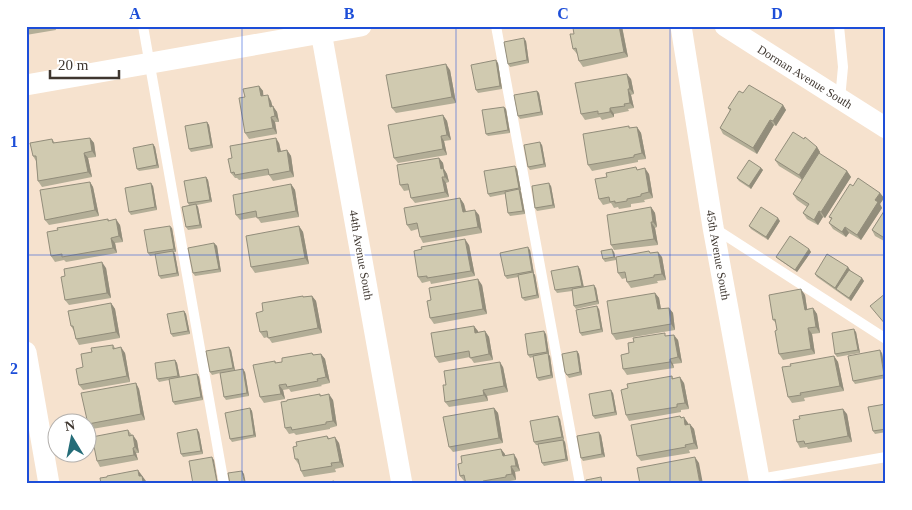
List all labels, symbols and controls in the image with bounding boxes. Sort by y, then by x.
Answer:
text: A [129,5,141,22]
text: B [344,5,355,22]
text: C [557,5,569,22]
text: D [771,5,783,22]
street label: Dorman Avenue South [755,42,855,112]
scale bar [50,48,119,80]
text: 20 m [58,57,89,73]
text: 1 [10,133,18,150]
street label: 44th Avenue South [346,209,376,301]
street label: 45th Avenue South [703,209,733,301]
text: 2 [10,360,18,377]
north arrow [48,412,98,462]
text: N [64,417,76,434]

